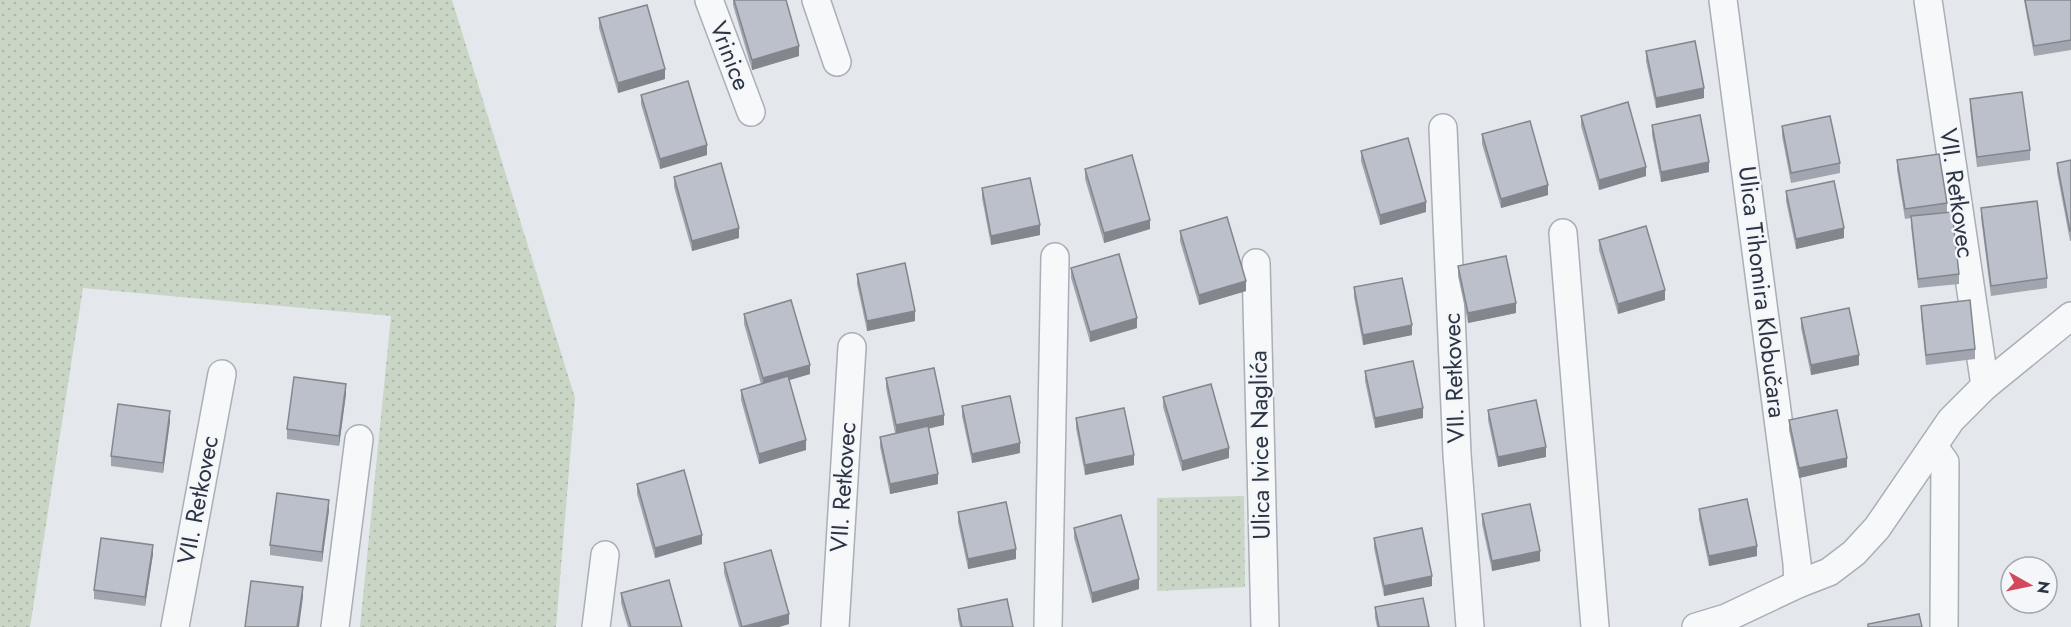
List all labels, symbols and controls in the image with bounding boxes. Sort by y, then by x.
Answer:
street label: Vrinice [701,16,760,95]
street label: VII. Retkovec [1931,126,1984,260]
street label: Ulica Tihomira Klobučara [1730,164,1795,420]
street label: VII. Retkovec [1434,312,1473,444]
street label: Ulica Ivice Naglića [1240,350,1279,540]
street label: VII. Retkovec [820,421,865,553]
street label: VII. Retkovec [168,432,227,567]
north arrow [1999,555,2059,615]
text: N [2031,579,2056,595]

